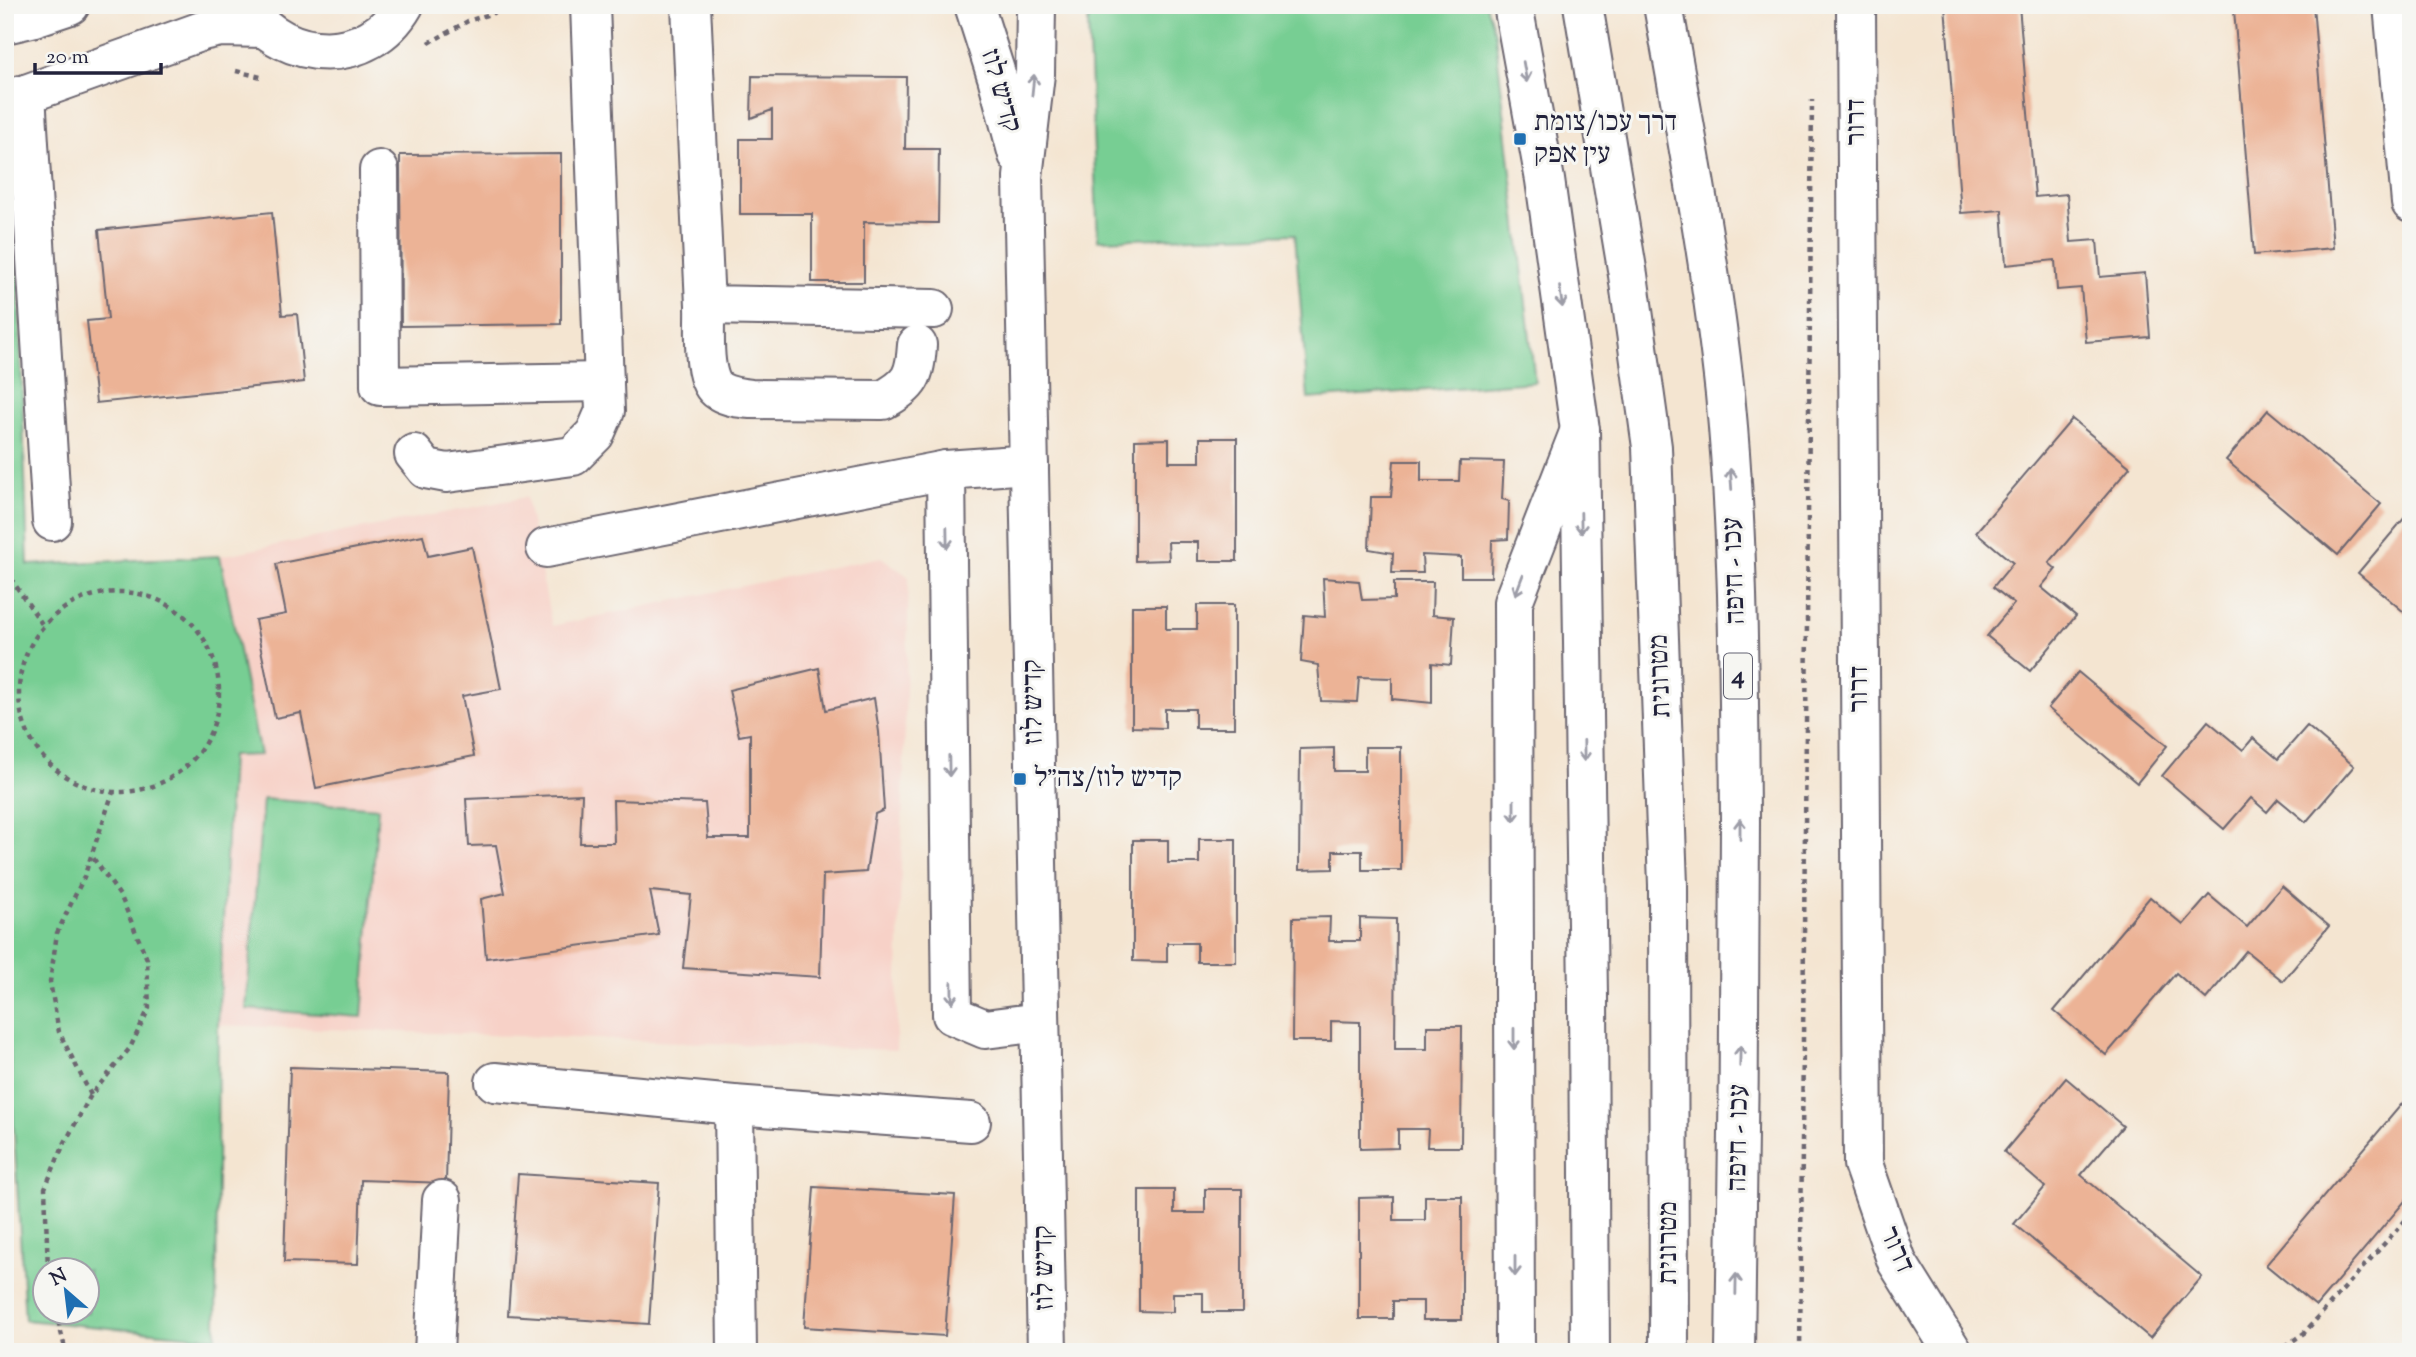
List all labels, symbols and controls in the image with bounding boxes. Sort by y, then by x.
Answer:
scale bar [35,32,161,76]
text: 20 m [46,43,89,73]
street label: קדיש לוז [969,44,1031,138]
one-way arrow [1519,60,1532,83]
one-way arrow [1027,74,1040,97]
street label: דרור [1837,99,1877,145]
place label: דרך עכו/צומת עין אפק [1534,103,1677,175]
marker: דרך עכו/צומת עין אפק [1512,131,1528,147]
one-way arrow [1555,285,1568,308]
one-way arrow [1724,468,1737,490]
one-way arrow [1574,511,1588,534]
street label: עכו - חיפה [1713,516,1757,626]
one-way arrow [940,526,954,549]
one-way arrow [1512,574,1525,595]
street label: מטרונית [1640,634,1682,718]
road number: 4 [1724,654,1752,698]
street label: קדיש לוז [1013,659,1055,745]
street label: דרור [1840,666,1880,712]
one-way arrow [1578,739,1591,762]
one-way arrow [942,754,956,777]
place label: קדיש לוז/צה״ל [1034,759,1182,799]
marker: קדיש לוז/צה״ל [1012,771,1028,787]
one-way arrow [1507,800,1521,823]
one-way arrow [1733,817,1747,840]
one-way arrow [945,981,958,1004]
one-way arrow [1507,1027,1521,1050]
one-way arrow [1733,1045,1747,1068]
street label: עכו - חיפה [1718,1084,1760,1192]
street label: מטרונית [1649,1201,1689,1285]
street label: דרור [1868,1220,1924,1280]
street label: קדיש לוז [1024,1225,1066,1311]
one-way arrow [1508,1255,1522,1278]
north arrow [32,1256,102,1326]
text: N [46,1263,72,1294]
one-way arrow [1730,1272,1743,1295]

